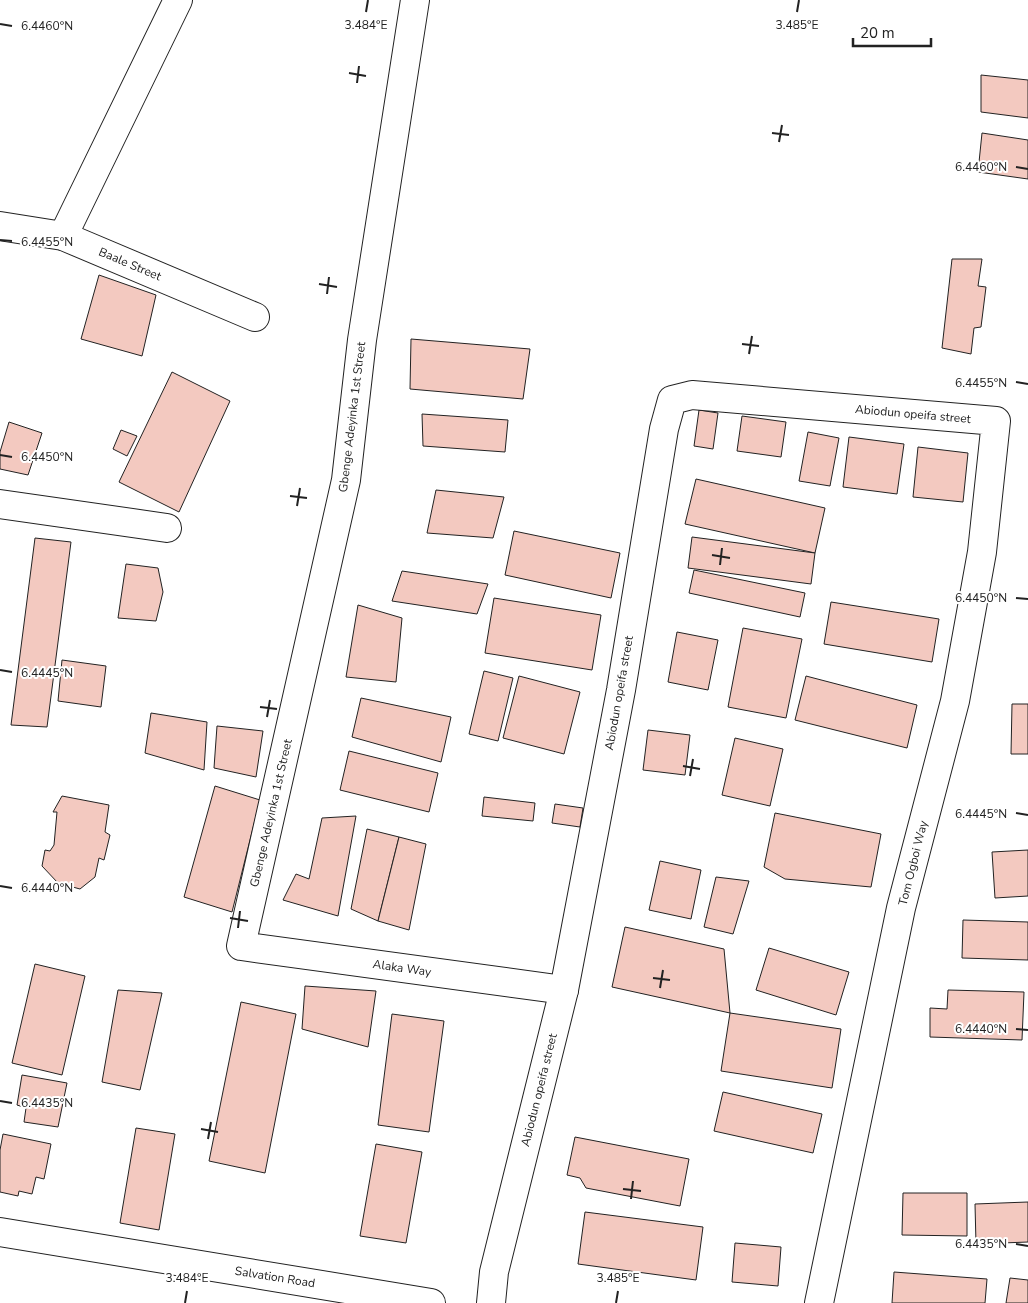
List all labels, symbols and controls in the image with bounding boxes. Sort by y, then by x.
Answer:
scale bar [853,15,930,47]
text: 3.484°E [345,17,387,33]
text: 3.485°E [776,17,818,33]
text: 6.4460°N [21,18,73,34]
text: 20 m [860,23,895,43]
text: 6.4460°N [955,159,1007,175]
text: 6.4455°N [21,234,73,250]
street label: Baale Street [96,244,164,285]
street label: Gbenge Adeyinka 1st Street [335,340,369,493]
text: 6.4455°N [955,375,1007,391]
street label: Abiodun opeifa street [854,401,972,427]
text: 6.4450°N [21,449,73,465]
text: 6.4450°N [955,590,1007,606]
street label: Abiodun opeifa street [601,634,637,752]
text: 6.4445°N [21,665,73,681]
street label: Gbenge Adeyinka 1st Street [246,737,296,889]
text: 6.4445°N [955,806,1007,822]
street label: Tom Ogboi Way [895,818,931,907]
text: 6.4440°N [21,880,73,896]
street label: Alaka Way [372,956,433,980]
text: 6.4440°N [955,1021,1007,1037]
street label: Abiodun opeifa street [517,1031,561,1148]
text: 6.4435°N [21,1095,73,1111]
text: 6.4435°N [955,1236,1007,1252]
street label: Salvation Road [234,1263,316,1291]
text: 3.484°E [166,1270,208,1286]
text: 3.485°E [597,1270,639,1286]

